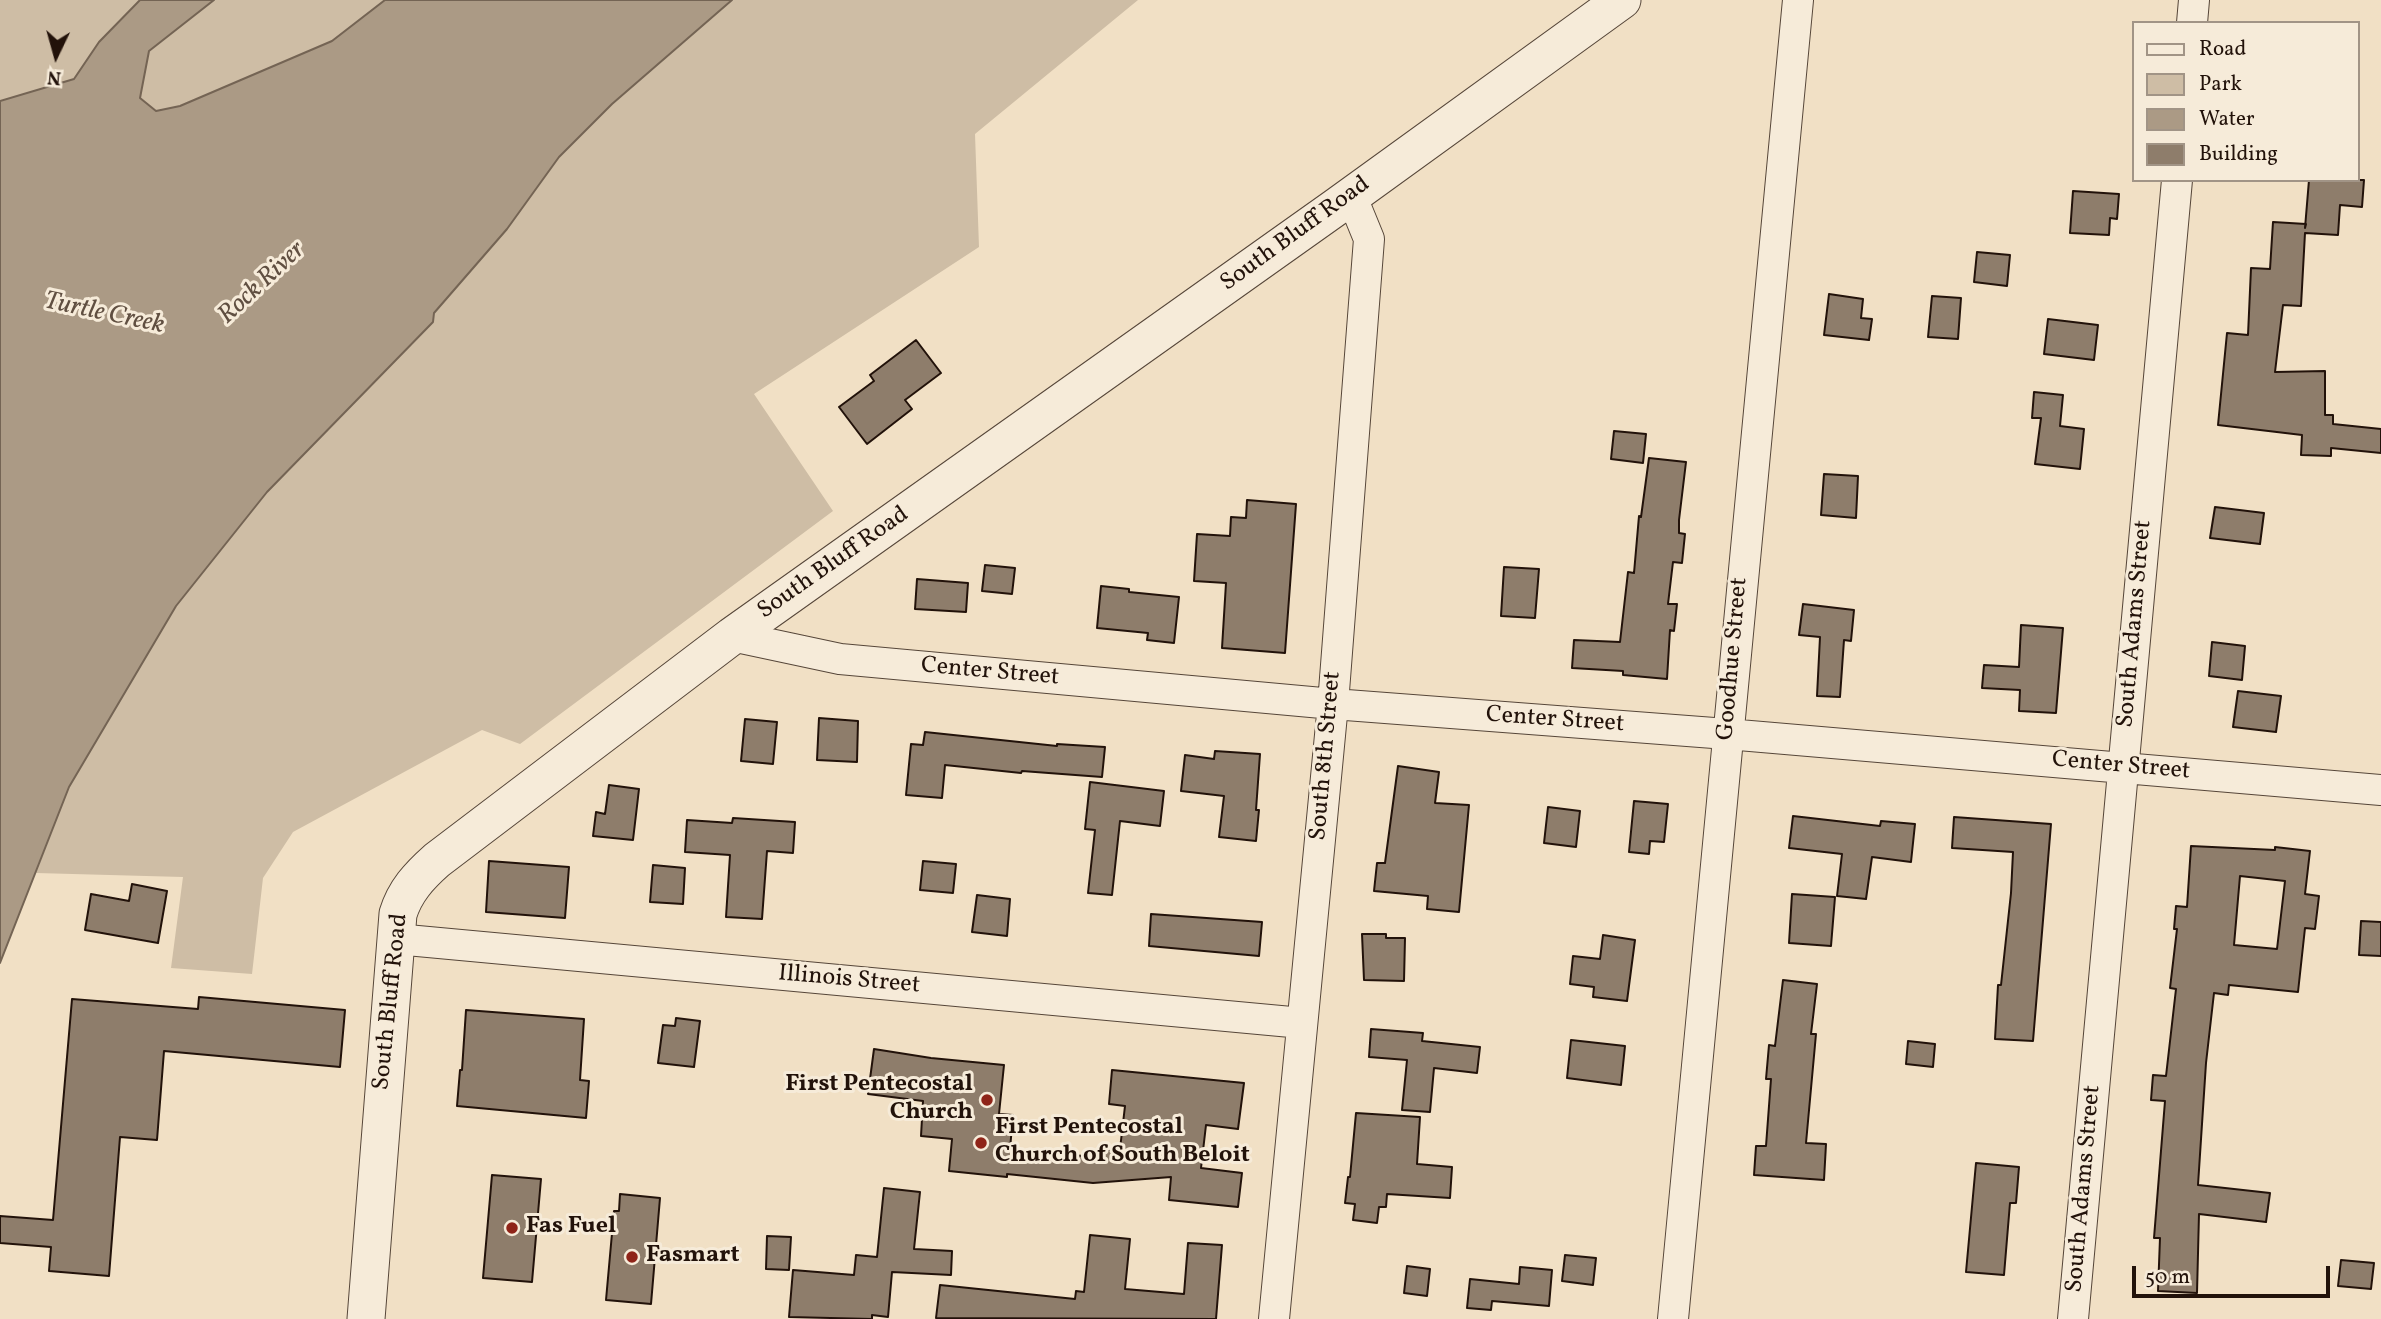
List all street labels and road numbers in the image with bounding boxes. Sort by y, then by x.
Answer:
street label: South Bluff Road [1216,171,1376,299]
street label: South Bluff Road [753,501,915,627]
street label: South Adams Street [2113,519,2159,729]
street label: Goodhue Street [1713,576,1755,742]
street label: Center Street [920,653,1060,693]
street label: South 8th Street [1305,670,1349,842]
street label: Center Street [1485,702,1625,740]
street label: Center Street [2051,747,2191,787]
street label: South Bluff Road [368,912,416,1092]
street label: Illinois Street [777,960,921,1002]
street label: South Adams Street [2062,1084,2108,1294]

